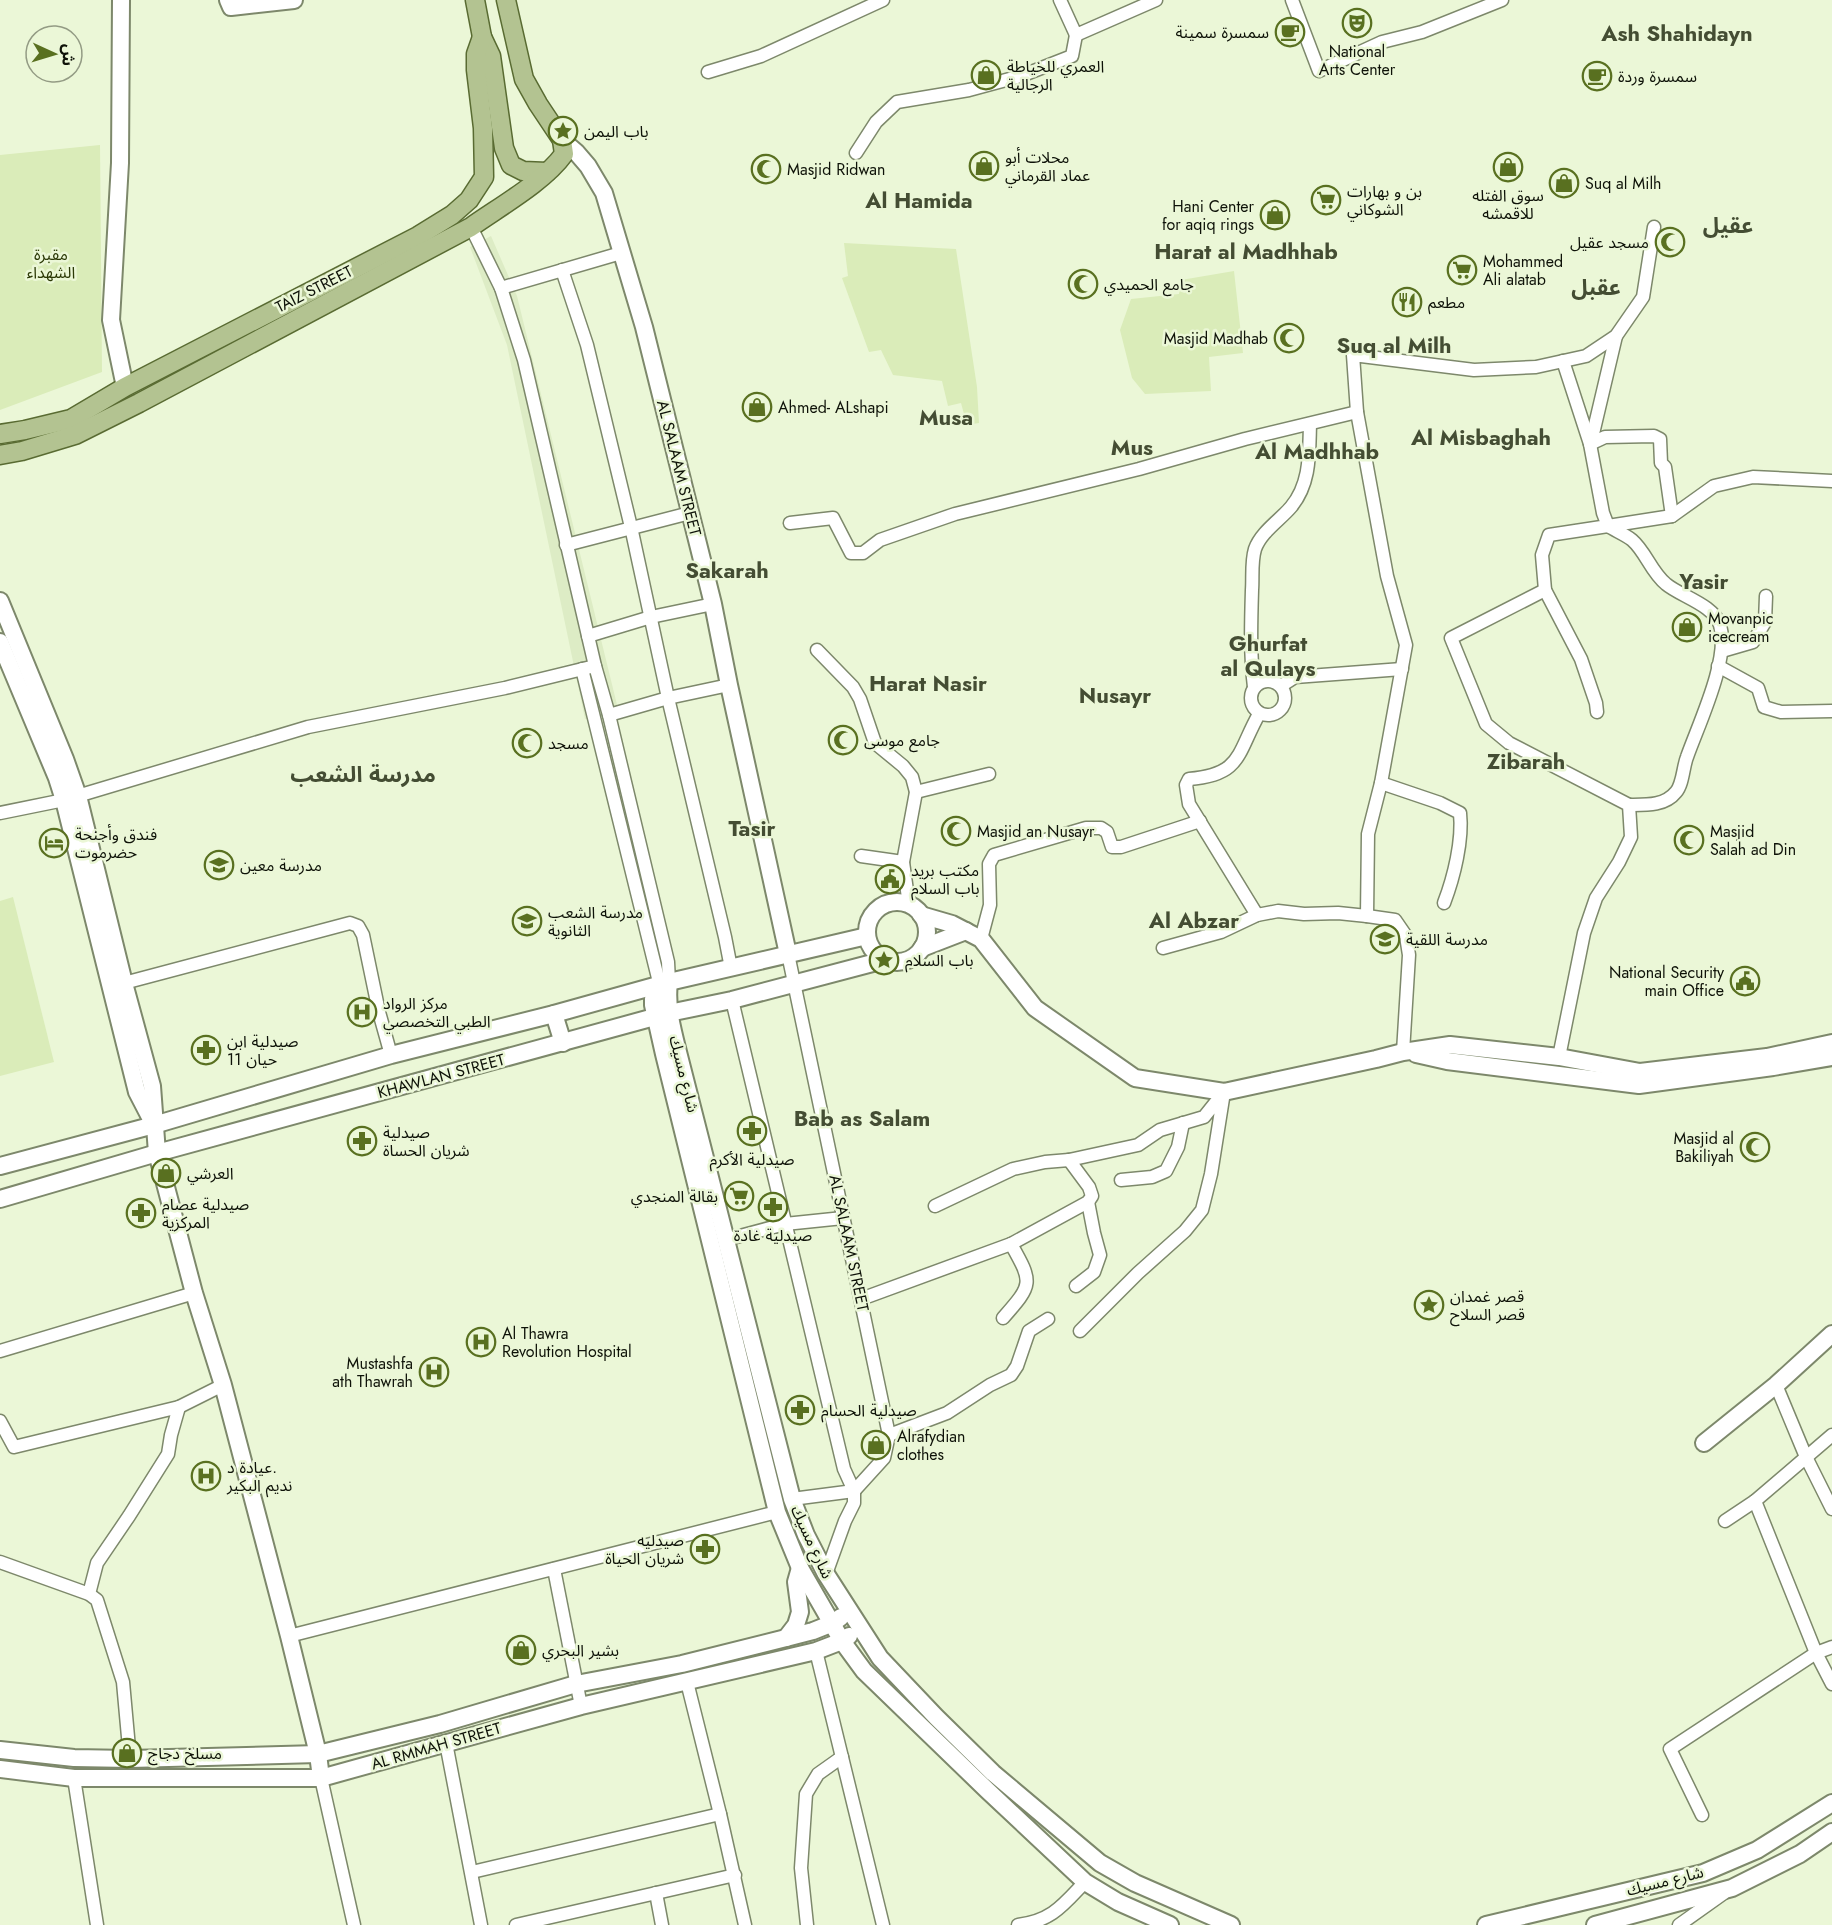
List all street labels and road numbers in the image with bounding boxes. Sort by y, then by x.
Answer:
street label: TAIZ STREET [271,259,357,318]
street label: AL SALAAM STREET [651,398,707,539]
street label: شارع مسيك [662,1033,705,1115]
street label: KHAWLAN STREET [375,1048,508,1104]
street label: AL SALAAM STREET [823,1173,875,1314]
street label: شارع مسيك [784,1501,839,1583]
street label: AL RMMAH STREET [368,1716,504,1776]
street label: شارع مسيك [1624,1860,1706,1903]

